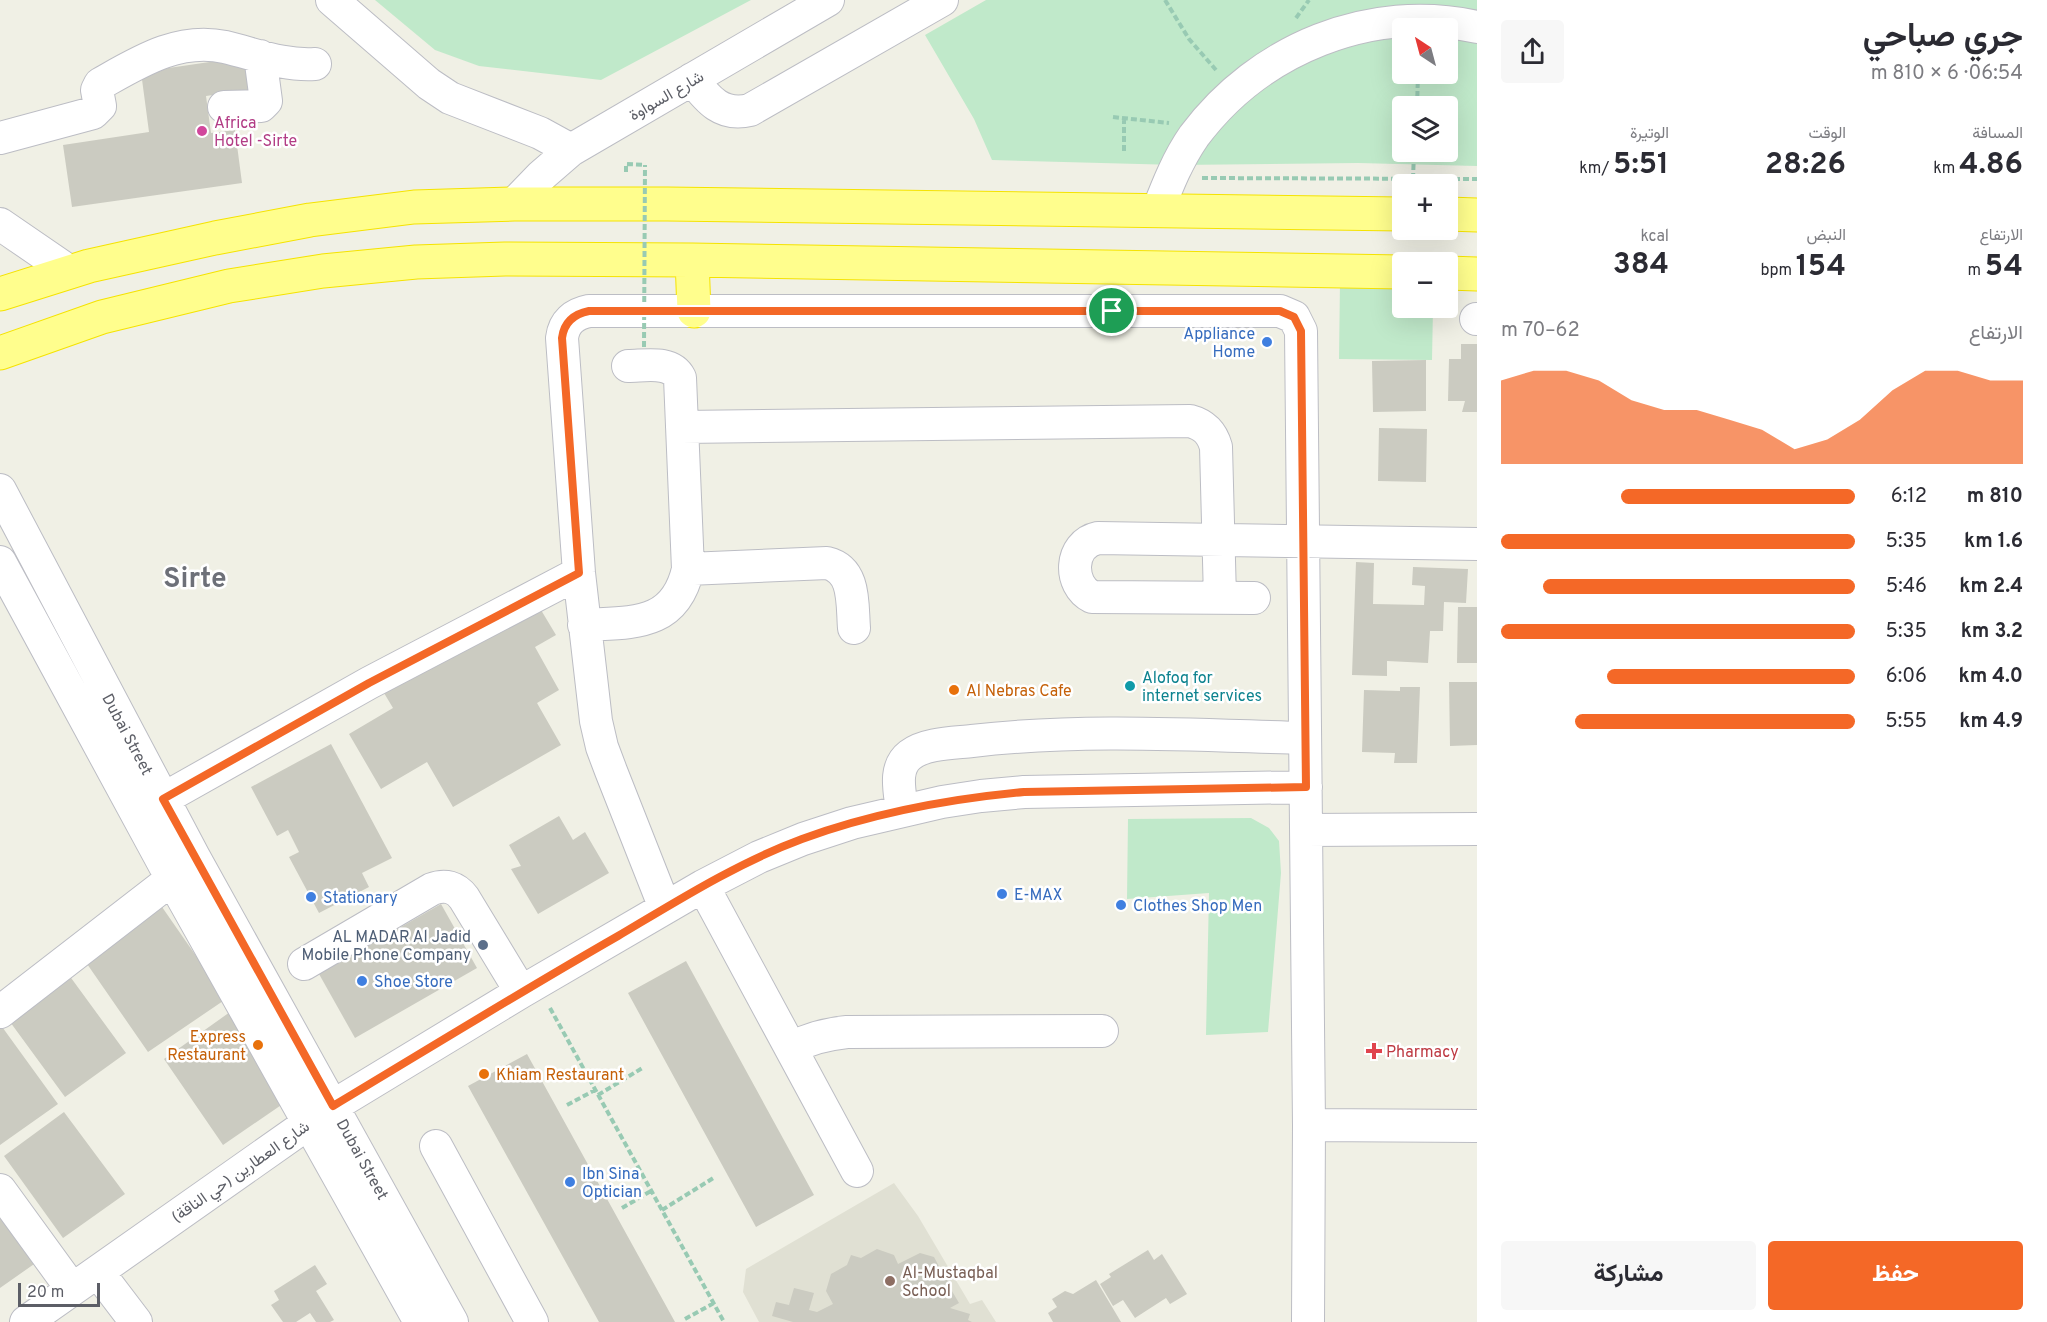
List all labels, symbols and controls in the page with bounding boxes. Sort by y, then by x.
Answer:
text: جري صباحي [1863,17,2023,59]
north arrow [1392,18,1458,84]
map controls [1392,18,1458,318]
button: share [1501,20,1564,83]
text: 06:54 · 6 × 810 m [1871,61,2023,87]
street label: شارع السواوة [626,67,708,126]
button: layers [1392,96,1458,162]
place label: Africa Hotel -Sirte [214,114,297,152]
marker: Africa Hotel -Sirte [195,124,209,138]
text: الوتيرة [1630,124,1669,144]
text: الوقت [1808,124,1846,144]
text: المسافة [1972,124,2023,144]
text: 5:51 [1613,147,1669,184]
text: 28:26 [1765,147,1846,184]
text: 4.86 [1959,147,2023,184]
text: /km [1579,159,1613,179]
text: km [1933,159,1959,179]
button: + [1392,174,1458,240]
text: النبض [1806,226,1846,246]
text: الارتفاع [1980,226,2023,246]
text: kcal [1641,227,1669,247]
text: 384 [1613,247,1669,284]
text: 154 [1796,249,1846,286]
text: 54 [1985,249,2023,286]
button: − [1392,252,1458,318]
text: bpm [1761,261,1796,281]
text: m [1967,261,1985,281]
pin [1086,285,1137,336]
icon: arrive [1095,294,1128,327]
text: 62–70 m [1501,318,1580,344]
text: الارتفاع [1969,321,2023,347]
place label: Appliance Home [1183,325,1255,363]
marker: Appliance Home [1260,335,1274,349]
text: 6:12 [1891,484,1927,510]
text: 810 m [1967,484,2023,510]
text: 5:35 [1886,529,1927,555]
text: 1.6 km [1964,529,2023,555]
district label: Sirte [163,562,227,598]
text: 5:46 [1886,574,1927,600]
text: 2.4 km [1959,574,2023,600]
text: 5:35 [1886,619,1927,645]
text: 3.2 km [1961,619,2023,645]
text: 6:06 [1886,664,1927,690]
text: 4.0 km [1958,664,2023,690]
place label: Alofoq for internet services [1142,669,1262,707]
marker: Alofoq for internet services [1123,679,1137,693]
place label: Al Nebras Cafe [966,682,1072,702]
marker: Al Nebras Cafe [947,683,961,697]
street label: Dubai Street [96,691,156,779]
text: 5:55 [1885,709,1927,735]
text: 4.9 km [1959,709,2023,735]
place label: E-MAX [1014,886,1062,906]
marker: E-MAX [995,887,1009,901]
place label: Stationary [323,889,398,909]
marker: Stationary [304,890,318,904]
place label: Clothes Shop Men [1133,897,1262,917]
marker: Clothes Shop Men [1114,898,1128,912]
place label: AL MADAR Al Jadid Mobile Phone Company [301,928,471,966]
marker: AL MADAR Al Jadid Mobile Phone Company [476,938,490,952]
place label: Shoe Store [374,973,453,993]
marker: Shoe Store [355,974,369,988]
place label: Express Restaurant [167,1028,246,1066]
marker: Express Restaurant [251,1038,265,1052]
place label: Pharmacy [1386,1043,1459,1063]
marker: Pharmacy [1367,1044,1381,1058]
place label: Khiam Restaurant [496,1066,624,1086]
marker: Khiam Restaurant [477,1067,491,1081]
street label: Dubai Street [331,1116,392,1204]
street label: شارع العطارين (حي الناقة) [168,1117,315,1230]
place label: Ibn Sina Optician [582,1165,642,1203]
marker: Ibn Sina Optician [563,1175,577,1189]
button: مشاركة [1501,1241,1756,1310]
button: حفظ [1768,1241,2023,1310]
place label: Al-Mustaqbal School [902,1264,998,1302]
marker: Al-Mustaqbal School [883,1274,897,1288]
scale bar [18,1280,100,1308]
text: 20 m [27,1283,64,1303]

